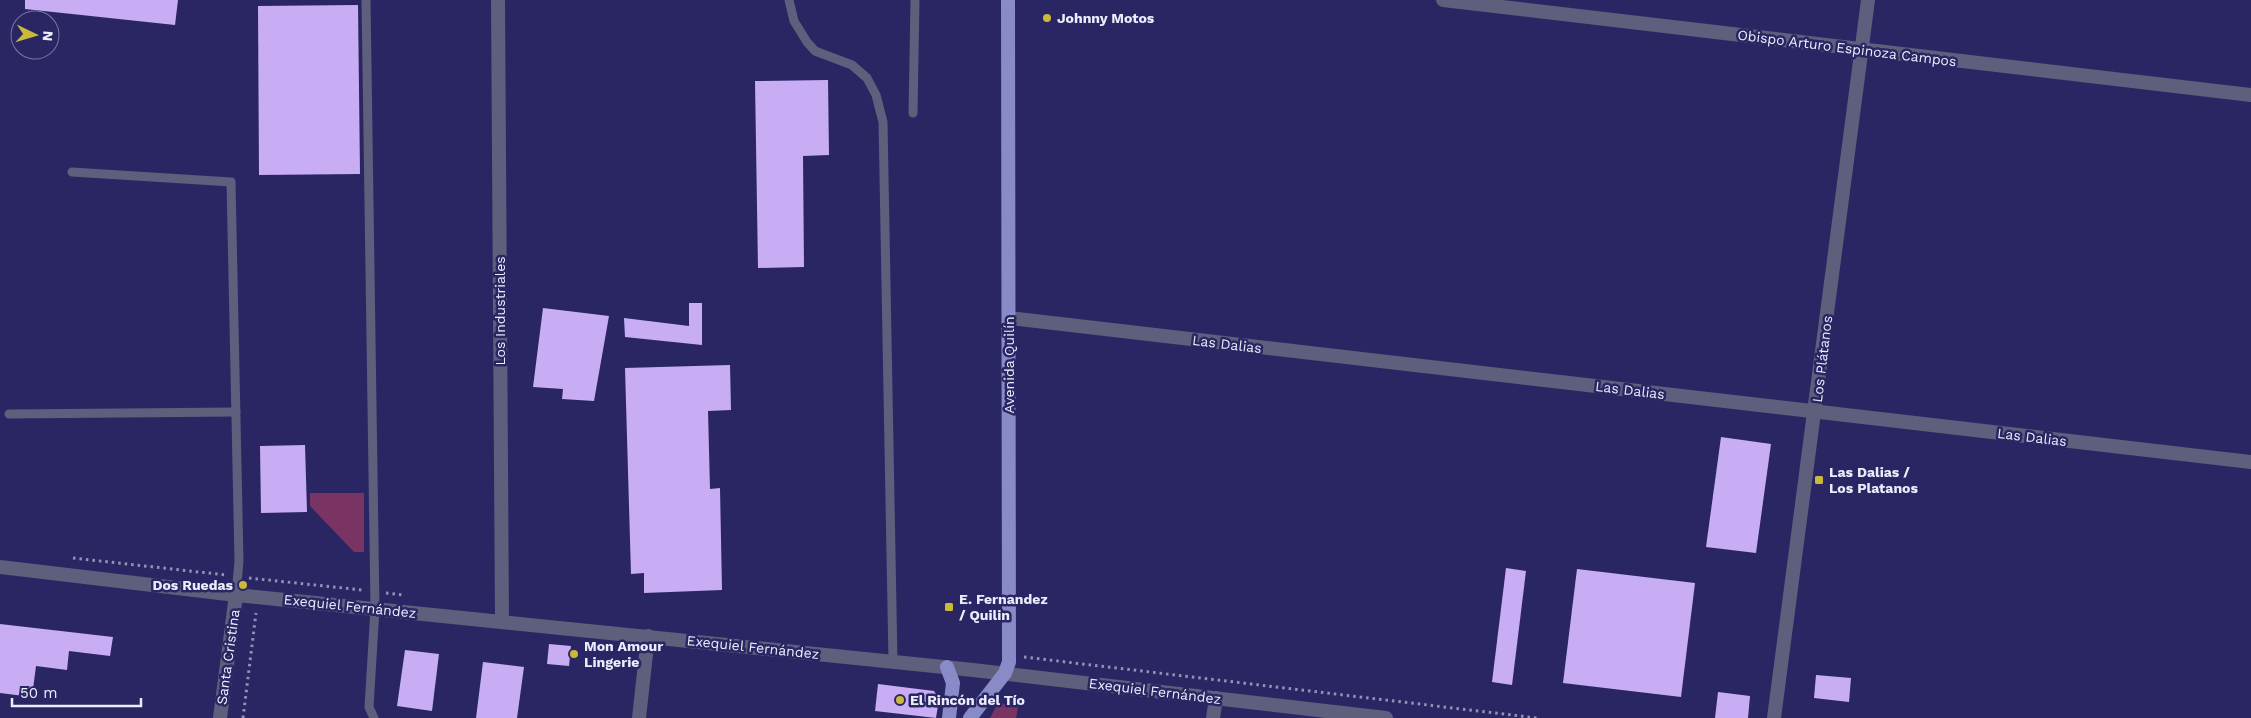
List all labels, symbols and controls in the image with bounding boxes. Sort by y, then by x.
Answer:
north arrow [10,10,60,60]
place label: Johnny Motos [1057,10,1155,26]
marker: Johnny Motos [1041,12,1053,24]
street label: Obispo Arturo Espinoza Campos [1737,27,1957,69]
text: N [40,30,56,42]
street label: Los Industriales [492,256,508,366]
street label: Los Plátanos [1809,315,1835,403]
street label: Avenida Quilín [1001,316,1017,414]
street label: Las Dalias [1191,332,1263,356]
street label: Las Dalias [1594,378,1666,402]
street label: Las Dalias [1996,425,2068,449]
place label: Las Dalias / Los Platanos [1829,464,1918,496]
marker: Las Dalias / Los Platanos [1813,474,1825,486]
place label: Dos Ruedas [152,577,234,593]
marker: Dos Ruedas [237,579,249,591]
street label: Exequiel Fernández [283,591,417,621]
place label: E. Fernandez / Quilin [959,591,1048,623]
marker: E. Fernandez / Quilin [943,601,955,613]
street label: Santa Cristina [213,608,243,706]
street label: Exequiel Fernández [686,632,820,662]
place label: Mon Amour Lingerie [584,638,663,670]
marker: Mon Amour Lingerie [568,648,580,660]
street label: Exequiel Fernández [1088,675,1222,707]
scale bar [12,676,141,708]
text: 50 m [20,684,57,702]
place label: El Rincón del Tío [910,692,1025,708]
marker: El Rincón del Tío [894,694,906,706]

